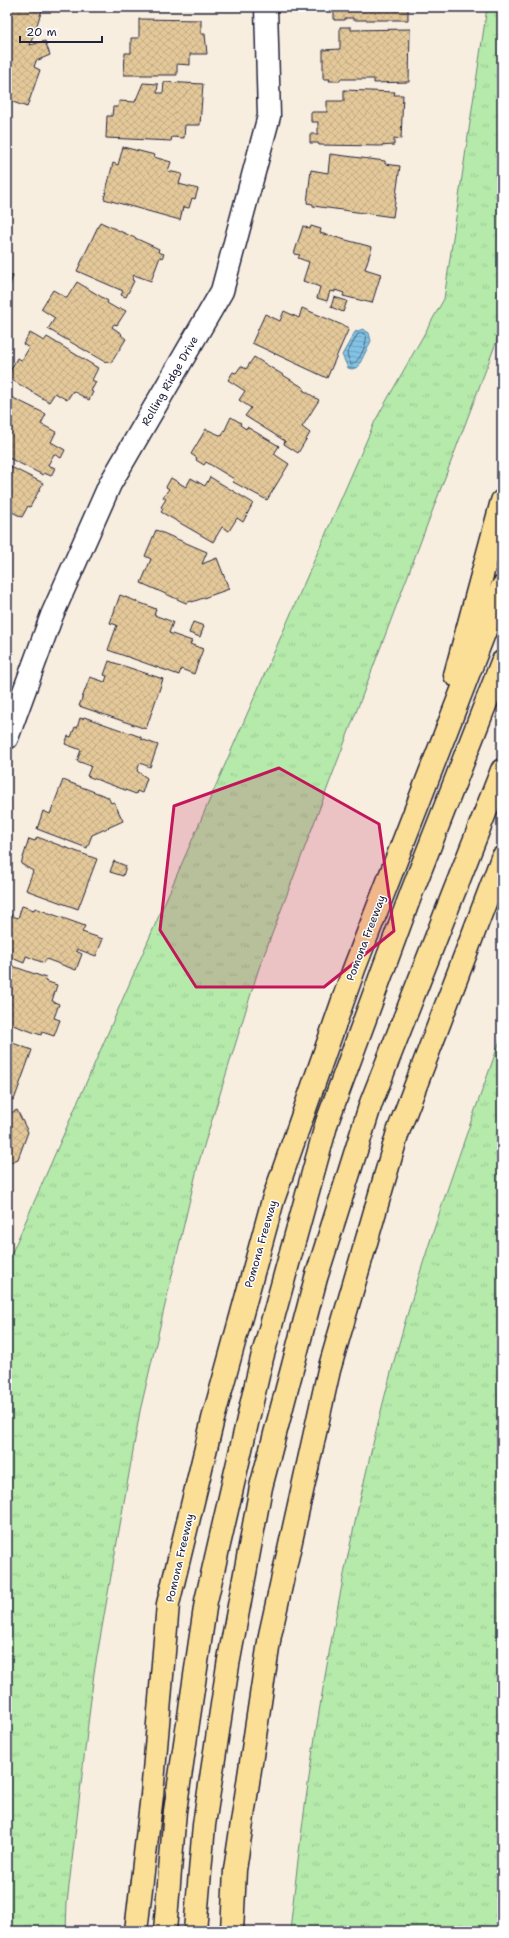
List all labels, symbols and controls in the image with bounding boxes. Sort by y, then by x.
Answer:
scale bar [20,18,102,44]
text: 20 m [26,24,57,40]
street label: Rolling Ridge Drive [138,333,202,429]
street label: Pomona Freeway [343,893,389,983]
street label: Pomona Freeway [241,1198,281,1290]
street label: Pomona Freeway [162,1512,198,1604]

